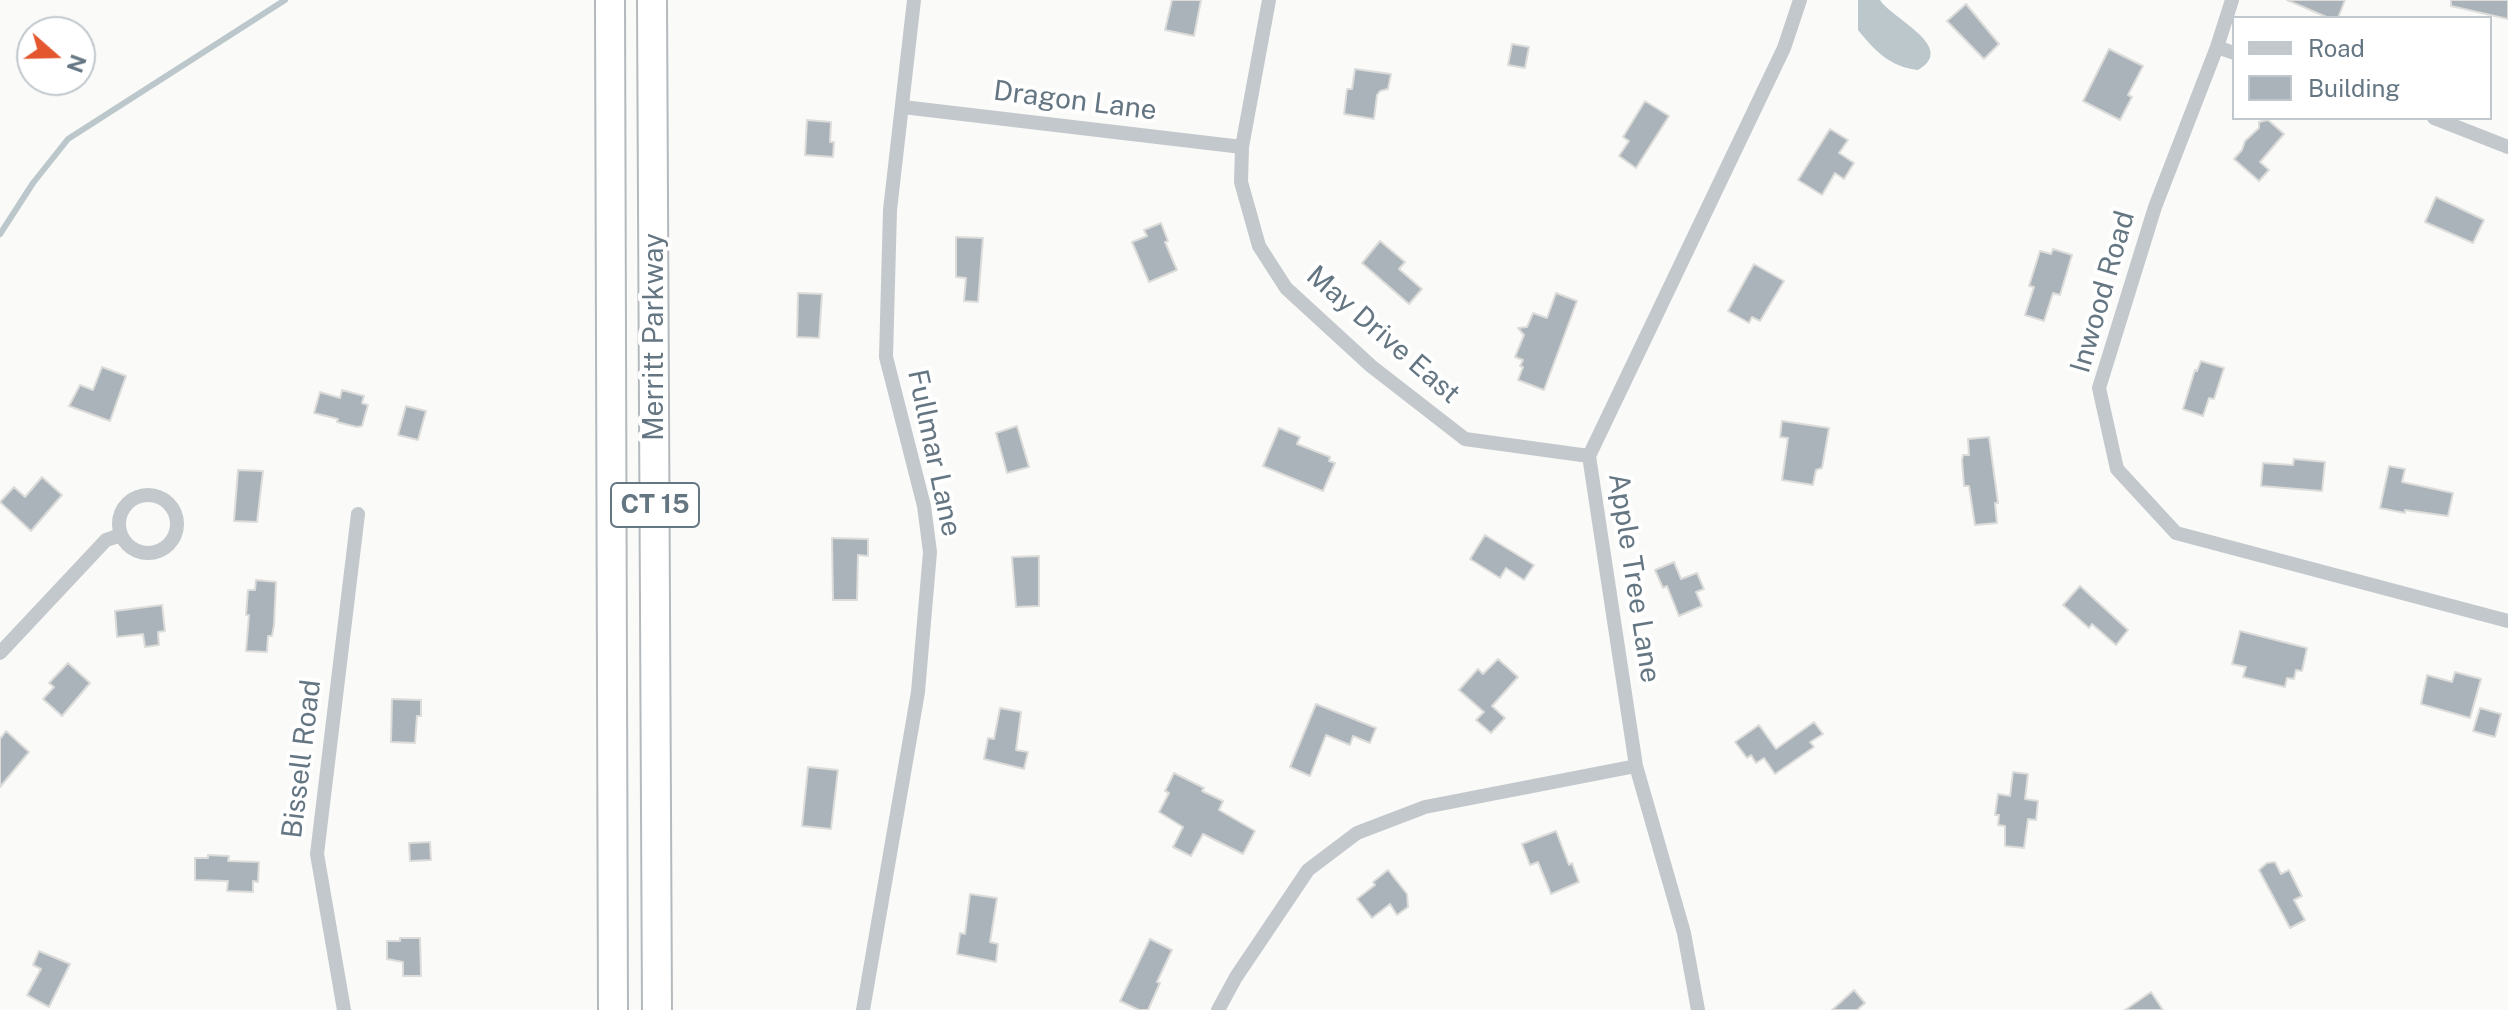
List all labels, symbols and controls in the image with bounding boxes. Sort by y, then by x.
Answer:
north arrow [16,16,96,96]
legend [2232,16,2492,120]
text: Road [2308,34,2365,62]
text: N [62,51,92,76]
street label: Dragon Lane [991,74,1159,128]
text: Building [2308,74,2400,102]
street label: Inwood Road [2064,207,2142,377]
street label: Merritt Parkway [637,233,671,441]
street label: May Drive East [1299,259,1467,411]
street label: Fullmar Lane [900,366,968,540]
street label: Apple Tree Lane [1601,471,1667,685]
road number: CT 15 [611,483,699,527]
street label: Bissell Road [276,678,328,840]

